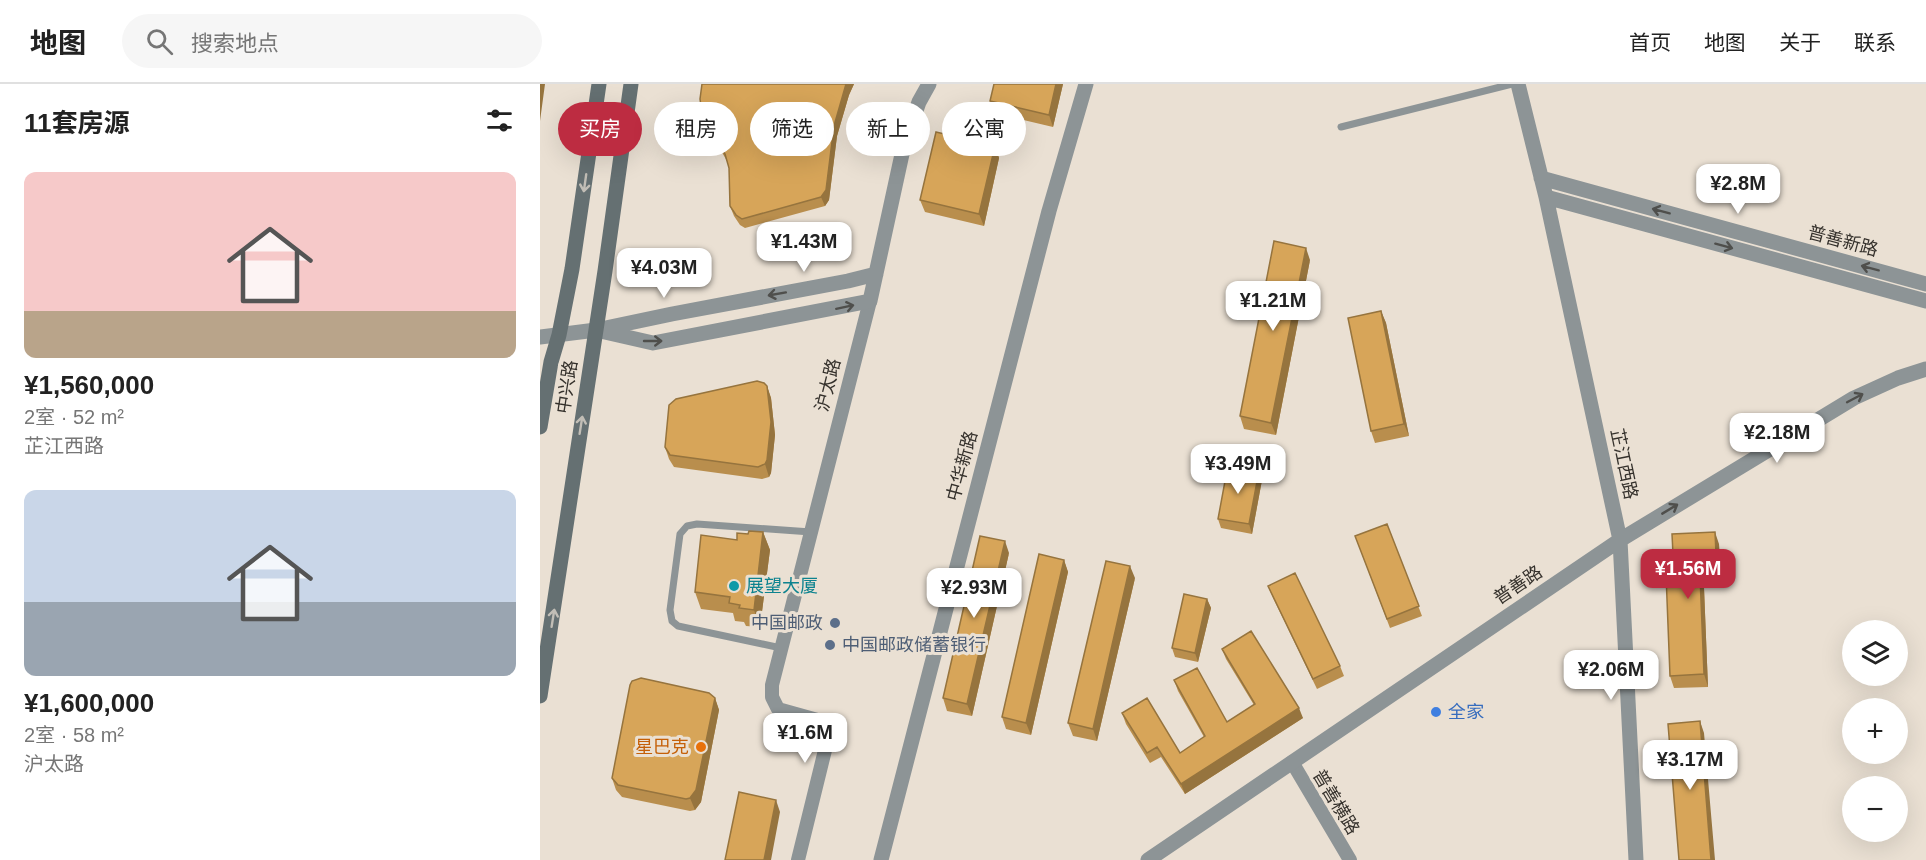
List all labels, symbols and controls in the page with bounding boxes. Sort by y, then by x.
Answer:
search box [122,14,542,68]
icon: search [143,25,176,58]
text: 地图 [30,28,86,59]
text: 搜索地点 [191,31,279,56]
text: 首页 [1629,31,1671,54]
text: 地图 [1704,31,1746,54]
text: 关于 [1779,31,1821,54]
text: 联系 [1854,31,1896,54]
chip: 买房 [558,102,642,156]
chip: 租房 [654,102,738,156]
chip: 筛选 [750,102,834,156]
chip: 新上 [846,102,930,156]
chip: 公寓 [942,102,1026,156]
icon: filters [483,104,516,137]
text: 11套房源 [24,108,130,138]
pin: ¥2.8M [1696,164,1780,215]
text: ¥2.8M [1710,172,1766,194]
one-way arrow [579,173,590,193]
one-way arrow [1652,205,1671,216]
icon: home [216,211,324,319]
pin: ¥1.43M [755,222,853,273]
street label: 普善新路 [1806,222,1880,260]
text: ¥1.43M [771,230,837,252]
one-way arrow [1714,241,1733,252]
pin: ¥4.03M [615,248,713,299]
text: ¥4.03M [631,256,697,278]
one-way arrow [1860,262,1879,274]
pin: ¥1.21M [1224,281,1322,332]
one-way arrow [768,289,788,300]
text: ¥1.21M [1240,289,1306,311]
one-way arrow [835,301,854,312]
one-way arrow [643,335,663,347]
street label: 沪太路 [812,356,844,414]
street label: 中兴路 [553,359,581,415]
text: ¥1,560,000 [24,370,154,400]
one-way arrow [1846,392,1863,404]
text: 2室 · 52 m² [24,406,124,428]
pin: ¥2.18M [1728,413,1826,464]
one-way arrow [575,416,586,435]
text: ¥2.18M [1744,421,1810,443]
street label: 芷江西路 [1607,427,1641,501]
street label: 中华新路 [943,429,981,503]
text: 芷江西路 [24,435,104,457]
pin: ¥3.49M [1189,444,1287,495]
text: ¥3.49M [1205,452,1271,474]
one-way arrow [1661,503,1678,515]
icon: home [216,529,324,637]
pin: ¥1.56M [1639,549,1737,600]
text: ¥1.56M [1655,557,1721,579]
street label: 普善路 [1490,562,1546,608]
pin: ¥2.93M [925,568,1023,619]
place label: 展望大厦 [746,576,818,596]
text: ¥2.93M [941,576,1007,598]
marker: 展望大厦 [727,579,741,593]
one-way arrow [547,609,558,628]
place label: 中国邮政 [751,613,823,633]
marker: 中国邮政 [828,616,842,630]
map controls [1842,620,1908,842]
button: layers [1842,620,1908,686]
place label: 中国邮政储蓄银行 [842,635,986,655]
marker: 中国邮政储蓄银行 [823,638,837,652]
pin: ¥2.06M [1562,650,1660,701]
text: ¥2.06M [1578,658,1644,680]
text: ¥1,600,000 [24,688,154,718]
button: + [1842,698,1908,764]
place label: 全家 [1448,702,1484,722]
marker: 全家 [1429,705,1443,719]
pin: ¥1.6M [763,713,847,764]
text: ¥1.6M [777,721,833,743]
text: 2室 · 58 m² [24,724,124,746]
place label: 星巴克 [635,737,689,757]
marker: 星巴克 [694,740,708,754]
pin: ¥3.17M [1641,740,1739,791]
text: ¥3.17M [1657,748,1723,770]
text: 沪太路 [24,753,84,775]
street label: 普善横路 [1309,766,1363,838]
button: − [1842,776,1908,842]

